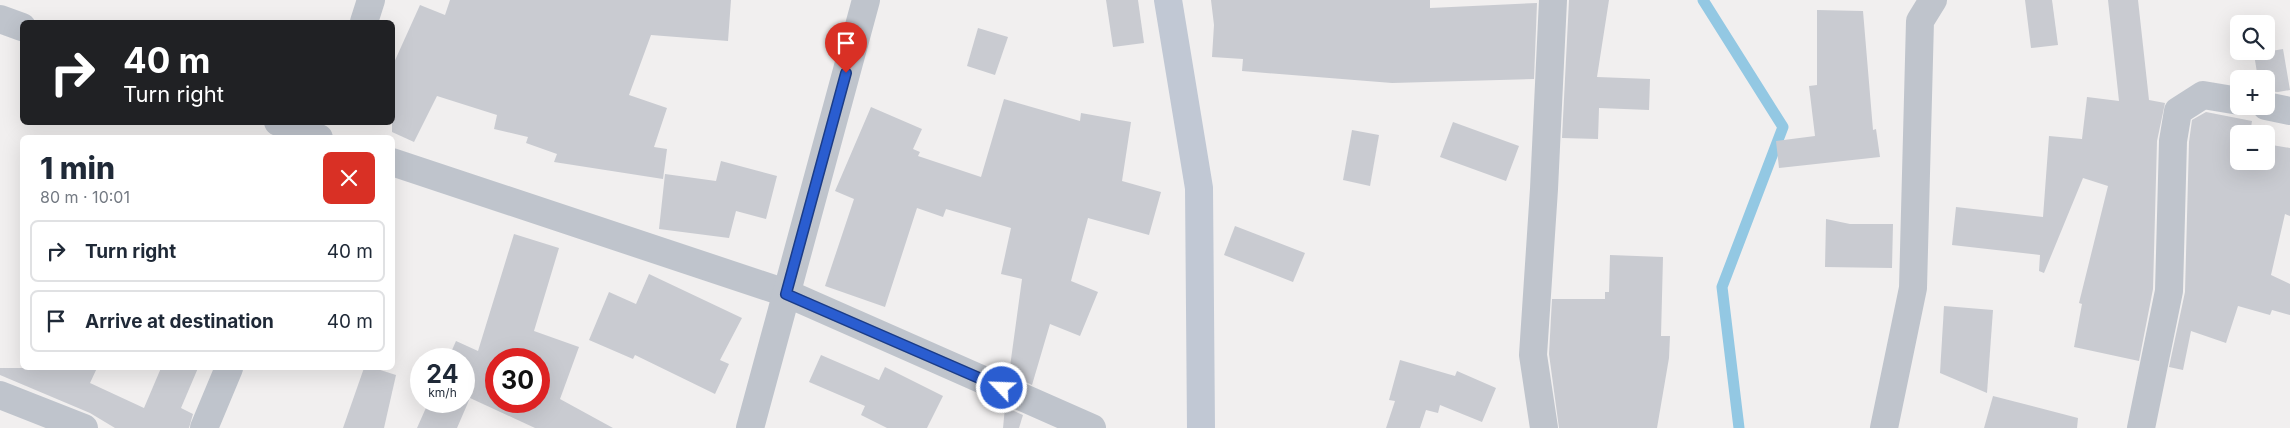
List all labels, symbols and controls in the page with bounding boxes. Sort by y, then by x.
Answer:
map controls [2230,15,2275,170]
button: search [2230,15,2275,60]
pin [825,22,867,73]
icon: arrive [832,29,860,57]
text: 40 m [123,39,211,81]
icon: right [40,40,105,105]
button: + [2230,70,2275,115]
text: Turn right [123,81,224,107]
button: − [2230,125,2275,170]
text: 1 min [40,150,115,186]
button: close [323,152,375,204]
text: 80 m · 10:01 [40,187,130,207]
icon: right [42,237,70,265]
text: Turn right [85,240,176,263]
text: 40 m [327,240,373,263]
icon: arrive [42,307,70,335]
text: Arrive at destination [85,310,274,333]
text: 40 m [327,310,373,333]
speed limit sign: 30 [485,348,550,413]
text: 24 [426,359,459,389]
position arrow [975,361,1027,413]
text: km/h [428,385,457,400]

